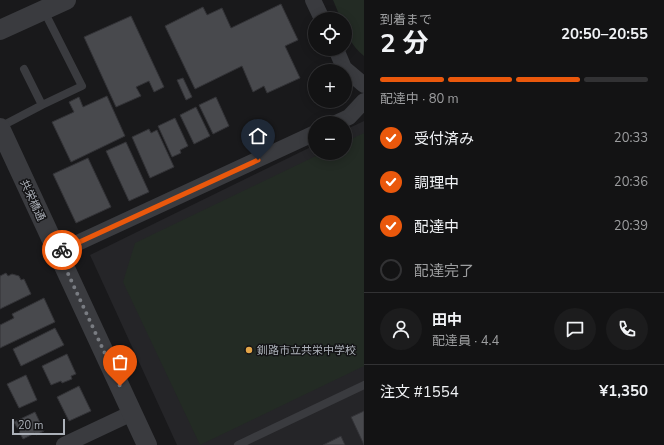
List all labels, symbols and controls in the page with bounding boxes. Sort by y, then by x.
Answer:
text: 到着まで [380,11,432,29]
map controls [308,12,352,160]
button: locate [308,12,352,56]
text: 20:50–20:55 [561,24,648,44]
text: 2 分 [380,26,429,61]
button: + [308,64,352,108]
text: 配達中 · 80 m [380,90,459,108]
button: − [308,116,352,160]
pin [241,119,275,160]
icon: home [247,125,269,147]
icon: check [380,127,402,149]
text: 受付済み [414,129,474,149]
text: 20:33 [614,129,648,147]
icon: check [380,171,402,193]
text: 調理中 [414,173,459,193]
text: 20:36 [614,173,648,191]
street label: 共栄橋通 [16,177,49,223]
icon: check [380,215,402,237]
text: 配達中 [414,217,459,237]
text: 20:39 [614,217,648,235]
courier [42,230,82,270]
icon: bike [51,239,73,261]
text: 配達完了 [414,261,474,281]
button: person [380,308,422,350]
button: chat [554,308,596,350]
button: phone [606,308,648,350]
text: 田中 [432,310,462,330]
text: 配達員 · 4.4 [432,332,499,350]
place label: 釧路市立共栄中学校 [257,343,356,358]
pin [103,345,137,386]
marker: 釧路市立共栄中学校 [244,345,254,355]
icon: bag [109,351,131,373]
text: ¥1,350 [599,381,648,401]
text: 注文 #1554 [380,382,459,402]
scale bar [12,417,65,436]
text: 20 m [18,418,43,433]

